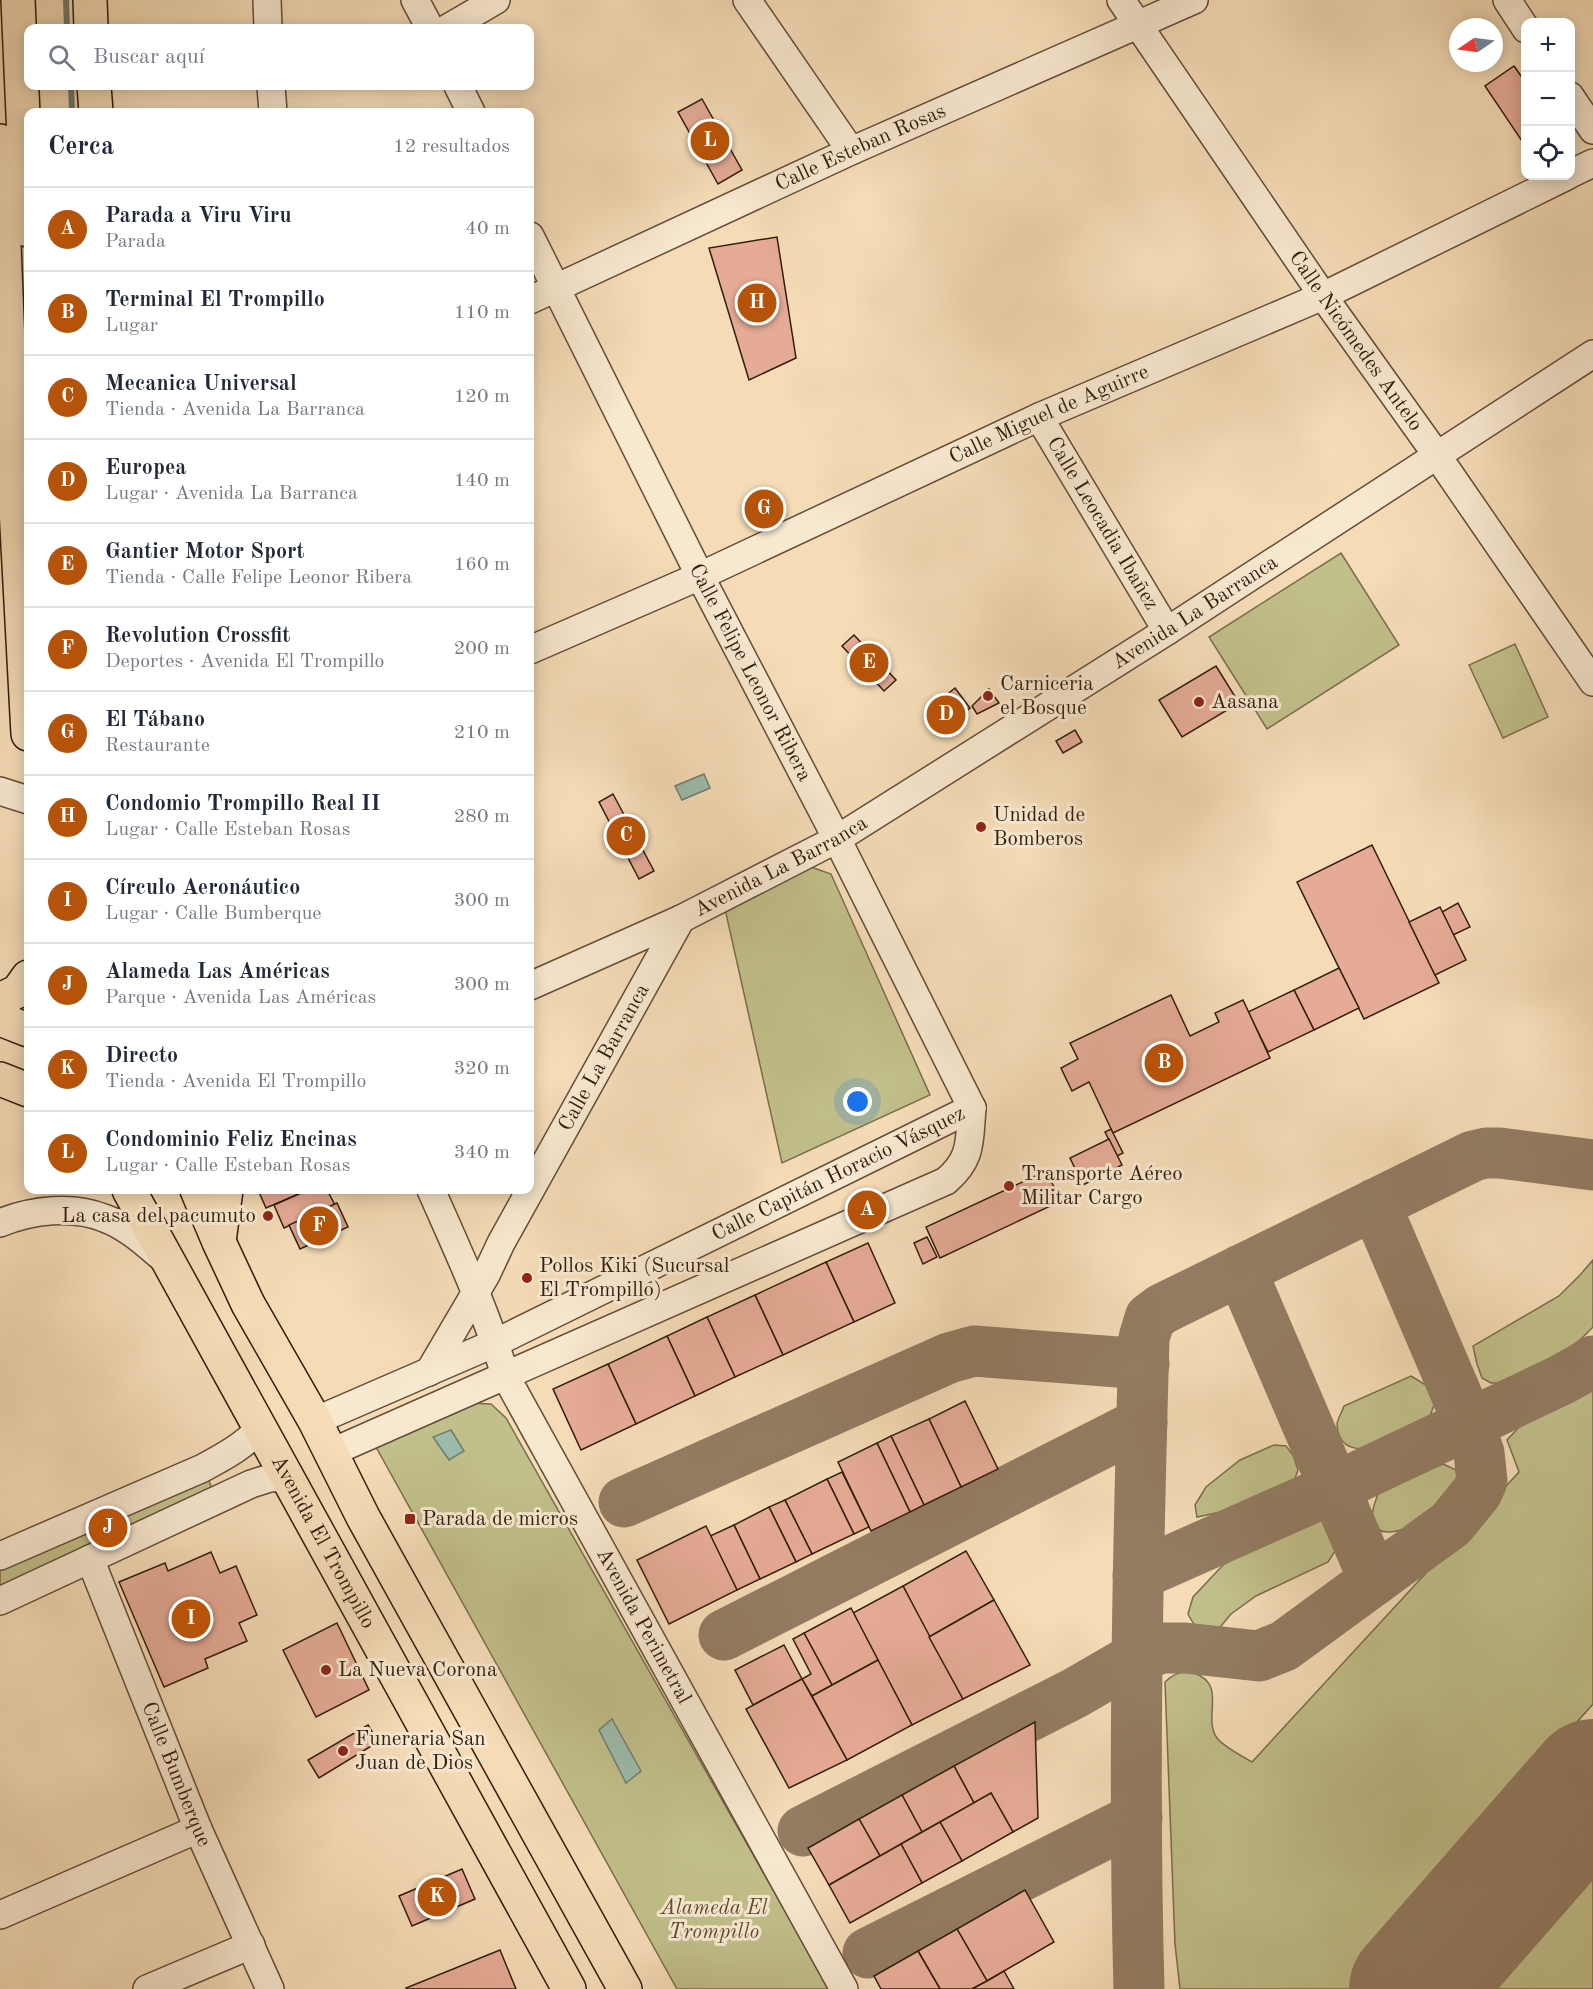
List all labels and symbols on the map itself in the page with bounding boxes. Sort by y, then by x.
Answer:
north arrow [1449,18,1503,72]
street label: Calle Esteban Rosas [772,100,949,195]
pin: L [690,118,730,164]
street label: Calle Nicómedes Antelo [1285,247,1427,435]
pin: H [738,280,777,326]
street label: Calle Miguel de Aguirre [946,361,1152,468]
street label: Calle Leocadia Ibañez [1043,433,1162,614]
pin: G [744,486,783,532]
street label: Avenida La Barranca [1108,552,1281,673]
street label: Calle Felipe Leonor Ribera [685,560,816,785]
pin: E [850,640,888,686]
place label: Carniceria el Bosque [1000,674,1094,719]
marker: Carniceria el Bosque [981,689,995,703]
pin: D [926,692,966,738]
place label: Aasana [1211,692,1279,713]
marker: Aasana [1192,695,1206,709]
place label: Unidad de Bomberos [993,805,1085,850]
street label: Avenida La Barranca [691,812,871,921]
pin: C [606,814,646,858]
marker: Unidad de Bomberos [974,820,988,834]
street label: Calle La Barranca [555,980,653,1135]
pin: B [1144,1040,1184,1086]
your location [843,1087,872,1116]
street label: Calle Capitán Horacio Vásquez [709,1103,968,1245]
place label: Transporte Aéreo Militar Cargo [1021,1164,1183,1209]
marker: Transporte Aéreo Militar Cargo [1002,1179,1016,1193]
pin: A [848,1188,886,1232]
pin: F [300,1204,338,1248]
place label: La casa del pacumuto [61,1206,256,1227]
marker: La casa del pacumuto [261,1209,275,1223]
place label: Pollos Kiki (Sucursal El Trompillo) [539,1256,730,1301]
marker: Pollos Kiki (Sucursal El Trompillo) [520,1271,534,1285]
street label: Avenida El Trompillo [267,1452,379,1632]
pin: J [88,1506,128,1550]
place label: Parada de micros [422,1509,578,1530]
marker: Parada de micros [403,1512,417,1526]
street label: Avenida Perimetral [592,1545,695,1708]
pin: I [172,1596,210,1642]
place label: La Nueva Corona [338,1660,497,1681]
marker: La Nueva Corona [319,1663,333,1677]
street label: Calle Bumberque [138,1699,215,1850]
place label: Funeraria San Juan de Dios [355,1729,486,1774]
marker: Funeraria San Juan de Dios [336,1744,350,1758]
pin: K [418,1874,456,1920]
park label: Alameda El Trompillo [659,1898,768,1943]

